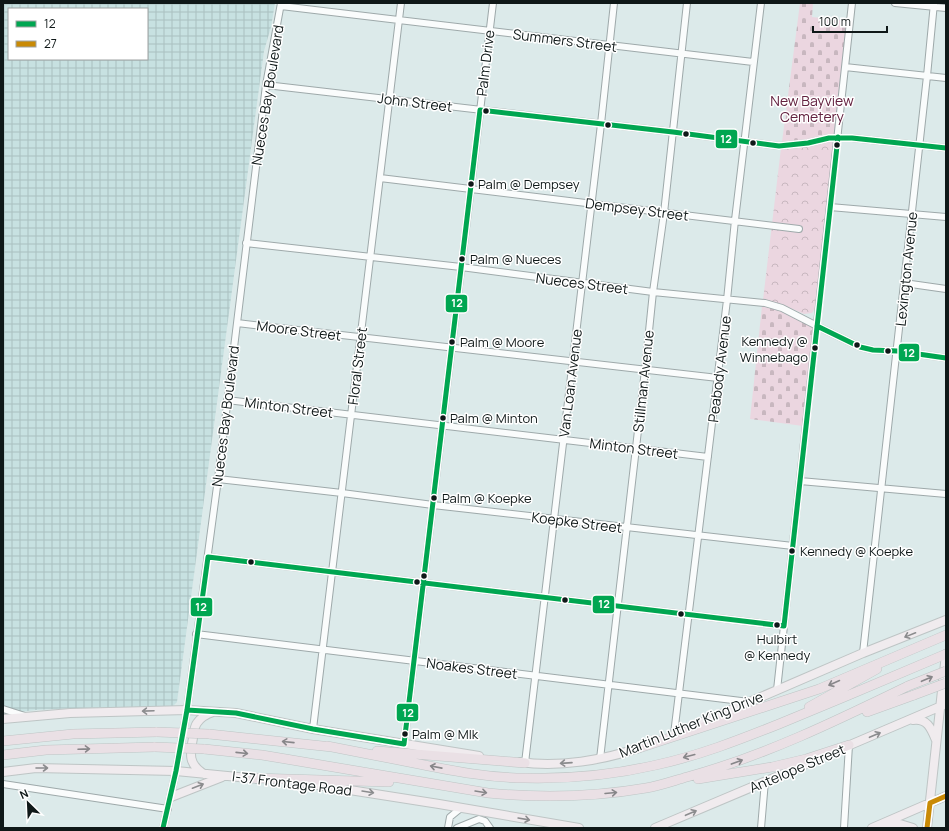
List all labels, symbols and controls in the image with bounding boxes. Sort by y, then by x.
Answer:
legend [8,8,148,60]
scale bar [813,8,887,34]
text: 100 m [819,13,851,30]
text: 12 [44,15,56,32]
street label: Nueces Bay Boulevard [247,23,287,167]
street label: Summers Street [512,24,619,56]
street label: Palm Drive [472,29,498,97]
text: 27 [44,35,57,52]
street label: John Street [376,88,454,116]
park label: New Bayview Cemetery [770,91,854,126]
unlabelled marker [481,106,491,116]
unlabelled marker [603,120,613,130]
unlabelled marker [681,129,691,139]
line badge: 12 [715,129,738,149]
text: 12 [720,131,732,146]
unlabelled marker [748,138,758,148]
unlabelled marker [832,140,842,150]
place label: Palm @ Dempsey [478,175,580,193]
marker: Palm @ Dempsey [466,179,476,189]
street label: Dempsey Street [584,193,690,225]
street label: Lexington Avenue [891,211,921,327]
place label: Palm @ Nueces [470,250,562,268]
marker: Palm @ Nueces [457,254,467,264]
street label: Nueces Street [535,268,630,298]
line badge: 12 [445,294,468,313]
text: 12 [451,295,463,310]
street label: Moore Street [255,315,343,345]
street label: Peabody Avenue [703,315,735,423]
street label: Floral Street [343,326,371,406]
street label: Van Loan Avenue [554,328,586,438]
street label: Stillman Avenue [628,329,658,433]
place label: Kennedy @ Winnebago [740,332,808,366]
place label: Palm @ Moore [460,333,545,351]
marker: Palm @ Moore [447,337,457,347]
unlabelled marker [852,340,862,350]
marker: Kennedy @ Winnebago [810,343,820,353]
line badge: 12 [898,343,920,362]
street label: Nueces Bay Boulevard [207,344,243,488]
text: 12 [903,345,915,360]
unlabelled marker [883,346,893,356]
street label: Minton Street [244,392,335,422]
place label: Palm @ Minton [450,409,538,427]
marker: Palm @ Minton [438,413,448,423]
street label: Minton Street [589,433,680,463]
place label: Palm @ Koepke [442,489,532,507]
marker: Palm @ Koepke [429,493,439,503]
street label: Koepke Street [531,507,624,537]
place label: Kennedy @ Koepke [800,542,913,560]
marker: Kennedy @ Koepke [787,546,797,556]
unlabelled marker [246,557,256,567]
unlabelled marker [419,571,429,581]
unlabelled marker [412,577,422,587]
unlabelled marker [560,595,570,605]
line badge: 12 [592,595,615,614]
text: 12 [598,596,610,611]
line badge: 12 [190,597,213,617]
text: 12 [195,599,207,614]
unlabelled marker [676,609,686,619]
marker: Hulbirt @ Kennedy [772,620,782,630]
place label: Hulbirt @ Kennedy [744,630,810,664]
one-way arrow [904,631,916,639]
street label: Noakes Street [425,653,519,683]
one-way arrow [920,674,932,682]
one-way arrow [828,680,840,687]
street label: Martin Luther King Drive [616,686,766,762]
line badge: 12 [396,703,419,722]
text: 12 [402,705,414,720]
one-way arrow [142,707,155,715]
place label: Palm @ Mlk [412,725,479,743]
marker: Palm @ Mlk [400,729,410,739]
one-way arrow [868,730,880,738]
one-way arrow [282,738,295,746]
street label: Antelope Street [746,739,848,797]
one-way arrow [77,745,90,752]
one-way arrow [235,750,248,757]
one-way arrow [683,753,696,760]
one-way arrow [730,757,742,765]
one-way arrow [560,759,573,766]
one-way arrow [430,763,443,771]
one-way arrow [35,764,48,772]
street label: I-37 Frontage Road [231,766,353,800]
one-way arrow [191,782,203,790]
north arrow [8,783,48,823]
text: N [17,785,30,802]
one-way arrow [361,788,374,796]
one-way arrow [474,788,487,796]
one-way arrow [604,789,617,796]
one-way arrow [684,809,696,816]
one-way arrow [517,815,530,823]

